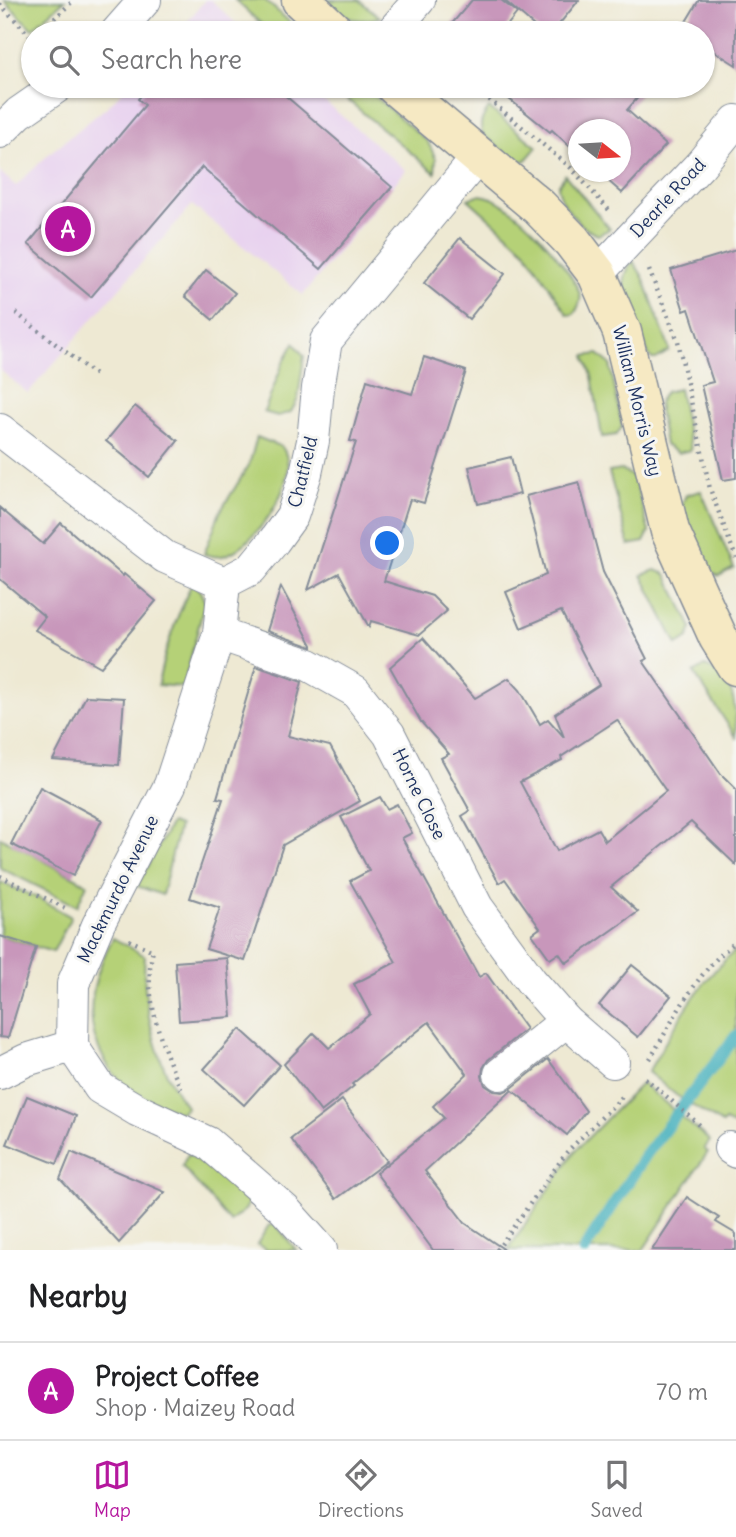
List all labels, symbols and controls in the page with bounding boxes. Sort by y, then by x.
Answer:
search box [21,21,715,98]
icon: search [45,41,83,79]
text: Search here [101,43,242,76]
north arrow [568,119,631,182]
street label: Dearle Road [625,153,711,242]
pin: A [45,203,91,255]
street label: William Morris Way [608,323,667,479]
street label: Chatfield [283,433,323,510]
your location [370,526,404,560]
street label: Horne Close [387,744,451,843]
street label: Mackmurdo Avenue [72,811,163,966]
text: Nearby [28,1277,128,1315]
text: Project Coffee [95,1360,259,1393]
text: A [44,1377,58,1406]
text: 70 m [656,1377,708,1406]
text: Shop · Maizey Road [95,1393,295,1422]
tab: Map [93,1456,131,1522]
tab: Directions [318,1456,404,1522]
tab: Saved [591,1456,643,1522]

